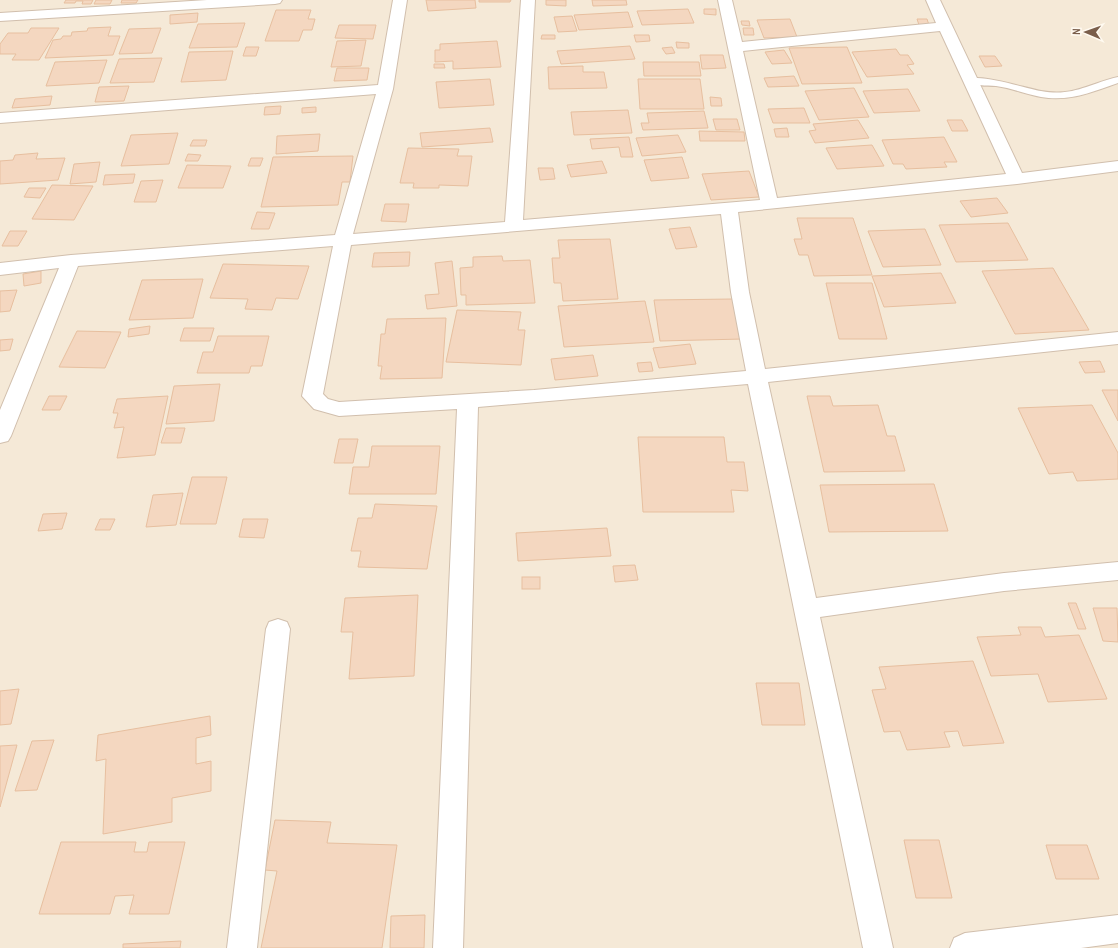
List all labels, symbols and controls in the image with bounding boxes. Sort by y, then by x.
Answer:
north arrow [1066,12,1106,52]
text: N [1069,28,1083,35]

